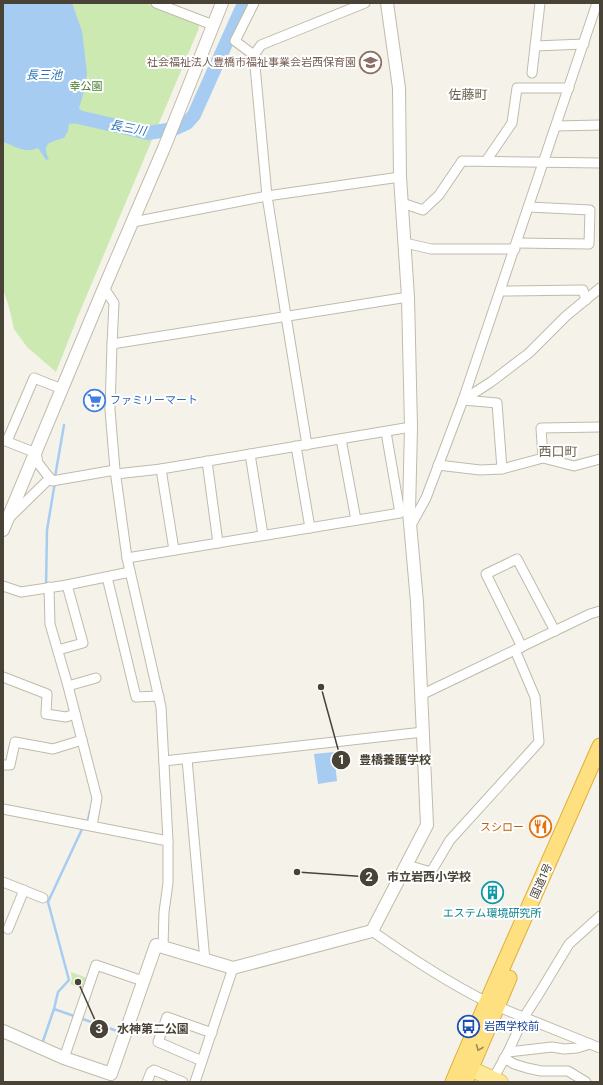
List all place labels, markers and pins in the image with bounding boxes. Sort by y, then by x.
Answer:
school or university icon: 社会福祉法人豊橋市福祉事業会岩西保育園 [358,49,384,75]
place label: 社会福祉法人豊橋市福祉事業会岩西保育園 [147,55,356,69]
supermarket icon: ファミリーマート [81,387,107,413]
place label: ファミリーマート [110,393,198,407]
callout: 豊橋養護学校 [331,748,439,772]
restaurant icon: スシロー [527,814,553,840]
place label: スシロー [480,820,524,834]
callout: 市立岩西小学校 [359,865,479,889]
building icon: エステム環境研究所 [479,880,505,906]
place label: エステム環境研究所 [443,906,542,920]
bus stop icon: 岩西学校前 [456,1013,482,1039]
callout: 水神第二公園 [89,1017,197,1041]
place label: 岩西学校前 [484,1019,539,1033]

